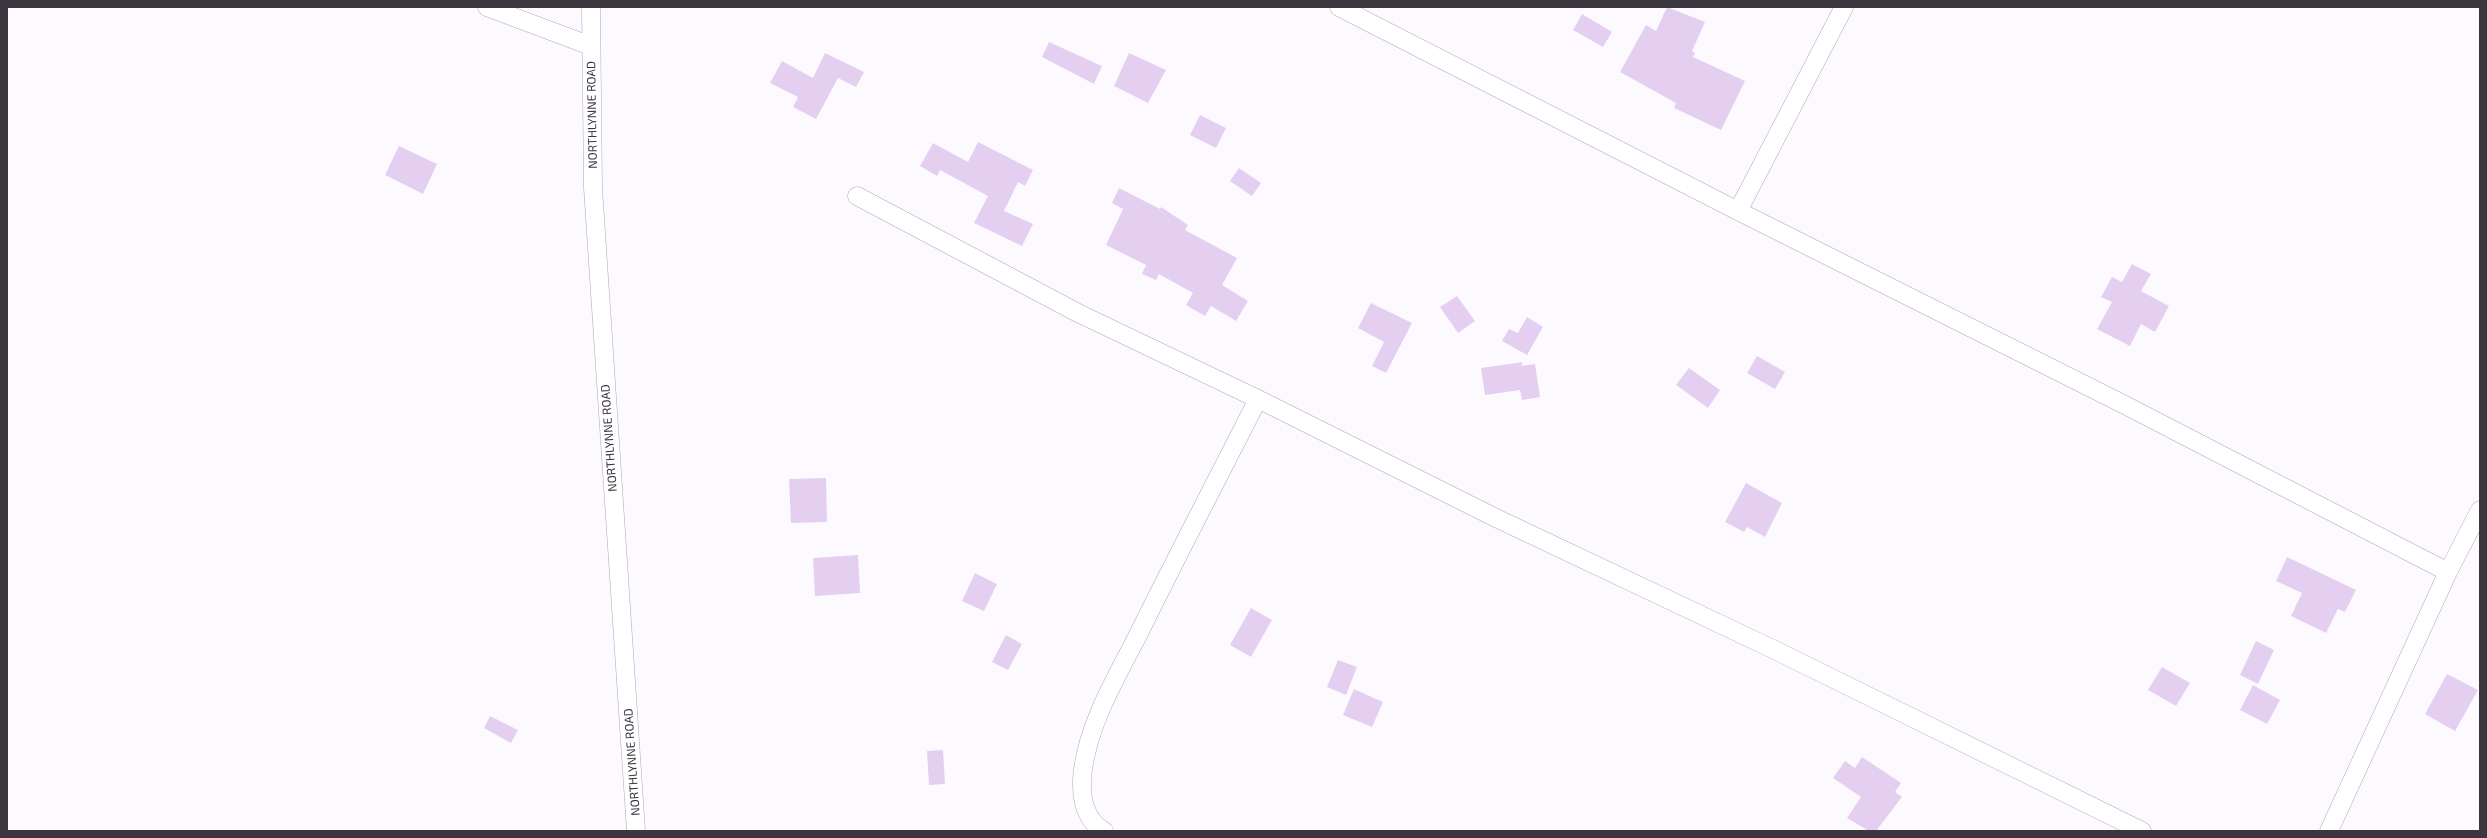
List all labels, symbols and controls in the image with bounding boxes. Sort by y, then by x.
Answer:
street label: NORTHLYNNE ROAD [584,61,600,169]
street label: NORTHLYNNE ROAD [598,384,620,492]
street label: NORTHLYNNE ROAD [621,708,643,816]

